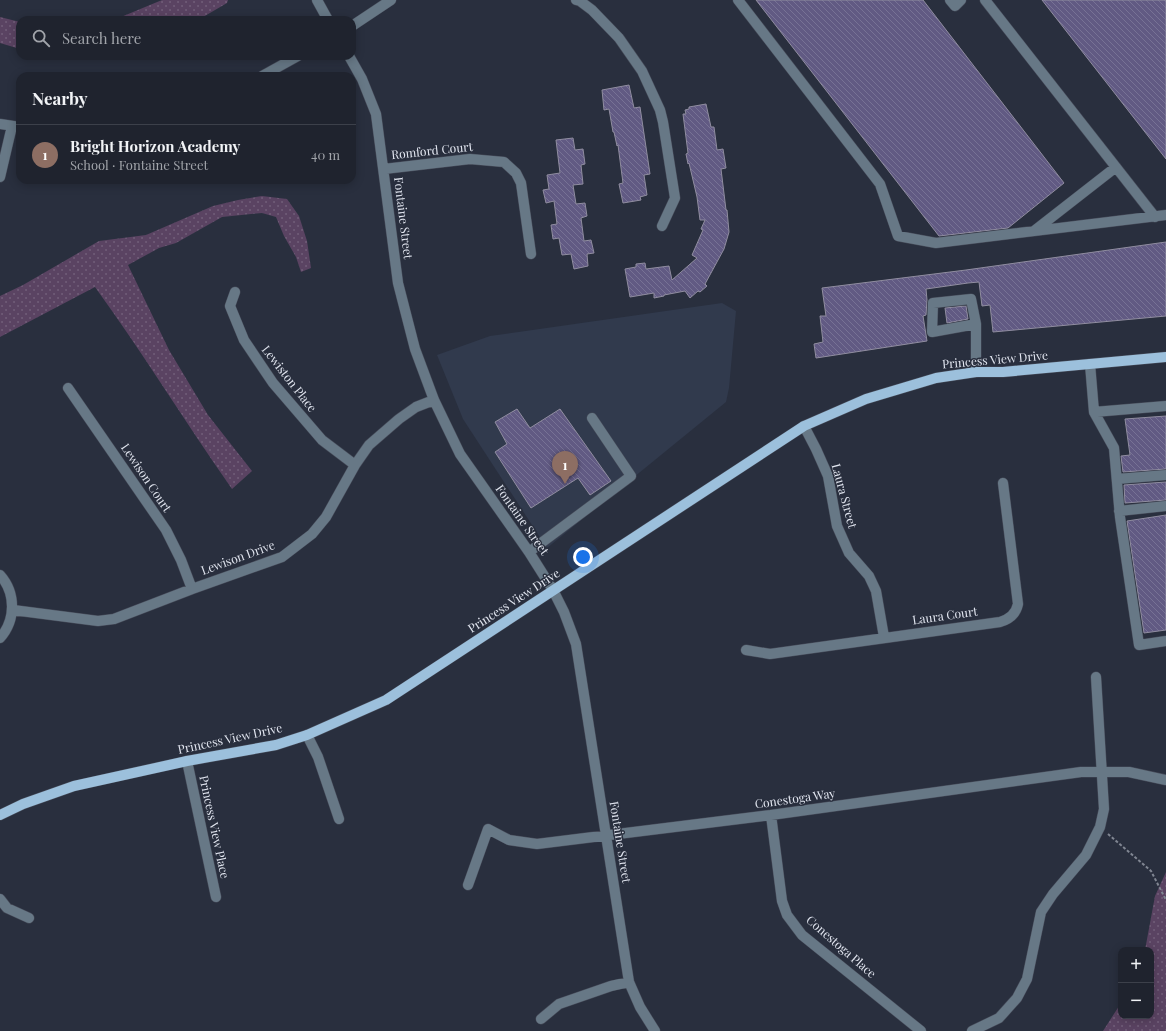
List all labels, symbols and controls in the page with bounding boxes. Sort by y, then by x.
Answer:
search box [16,16,356,60]
icon: search [30,27,52,49]
text: Search here [62,28,141,48]
text: Nearby [32,87,87,109]
text: Bright Horizon Academy [70,136,240,156]
street label: Romford Court [390,138,474,162]
text: 1 [43,146,47,163]
text: 40 m [311,146,340,163]
text: School · Fontaine Street [70,156,208,173]
street label: Fontaine Street [391,176,417,261]
street label: Lewiston Place [259,342,321,415]
street label: Princess View Drive [941,346,1049,372]
street label: Lewison Court [118,440,176,515]
pin: 1 [552,451,578,484]
street label: Laura Street [829,462,861,531]
street label: Fontaine Street [493,481,553,558]
street label: Lewison Drive [199,536,277,578]
your location [573,547,593,567]
street label: Princess View Drive [465,565,562,636]
street label: Laura Court [911,602,979,627]
street label: Princess View Drive [176,719,283,757]
street label: Princess View Place [196,774,234,880]
street label: Conestoga Way [754,784,836,812]
street label: Fontaine Street [607,800,635,885]
street label: Conestoga Place [803,911,880,981]
map controls [1118,947,1154,1019]
button: + [1118,947,1154,983]
button: − [1118,983,1154,1019]

